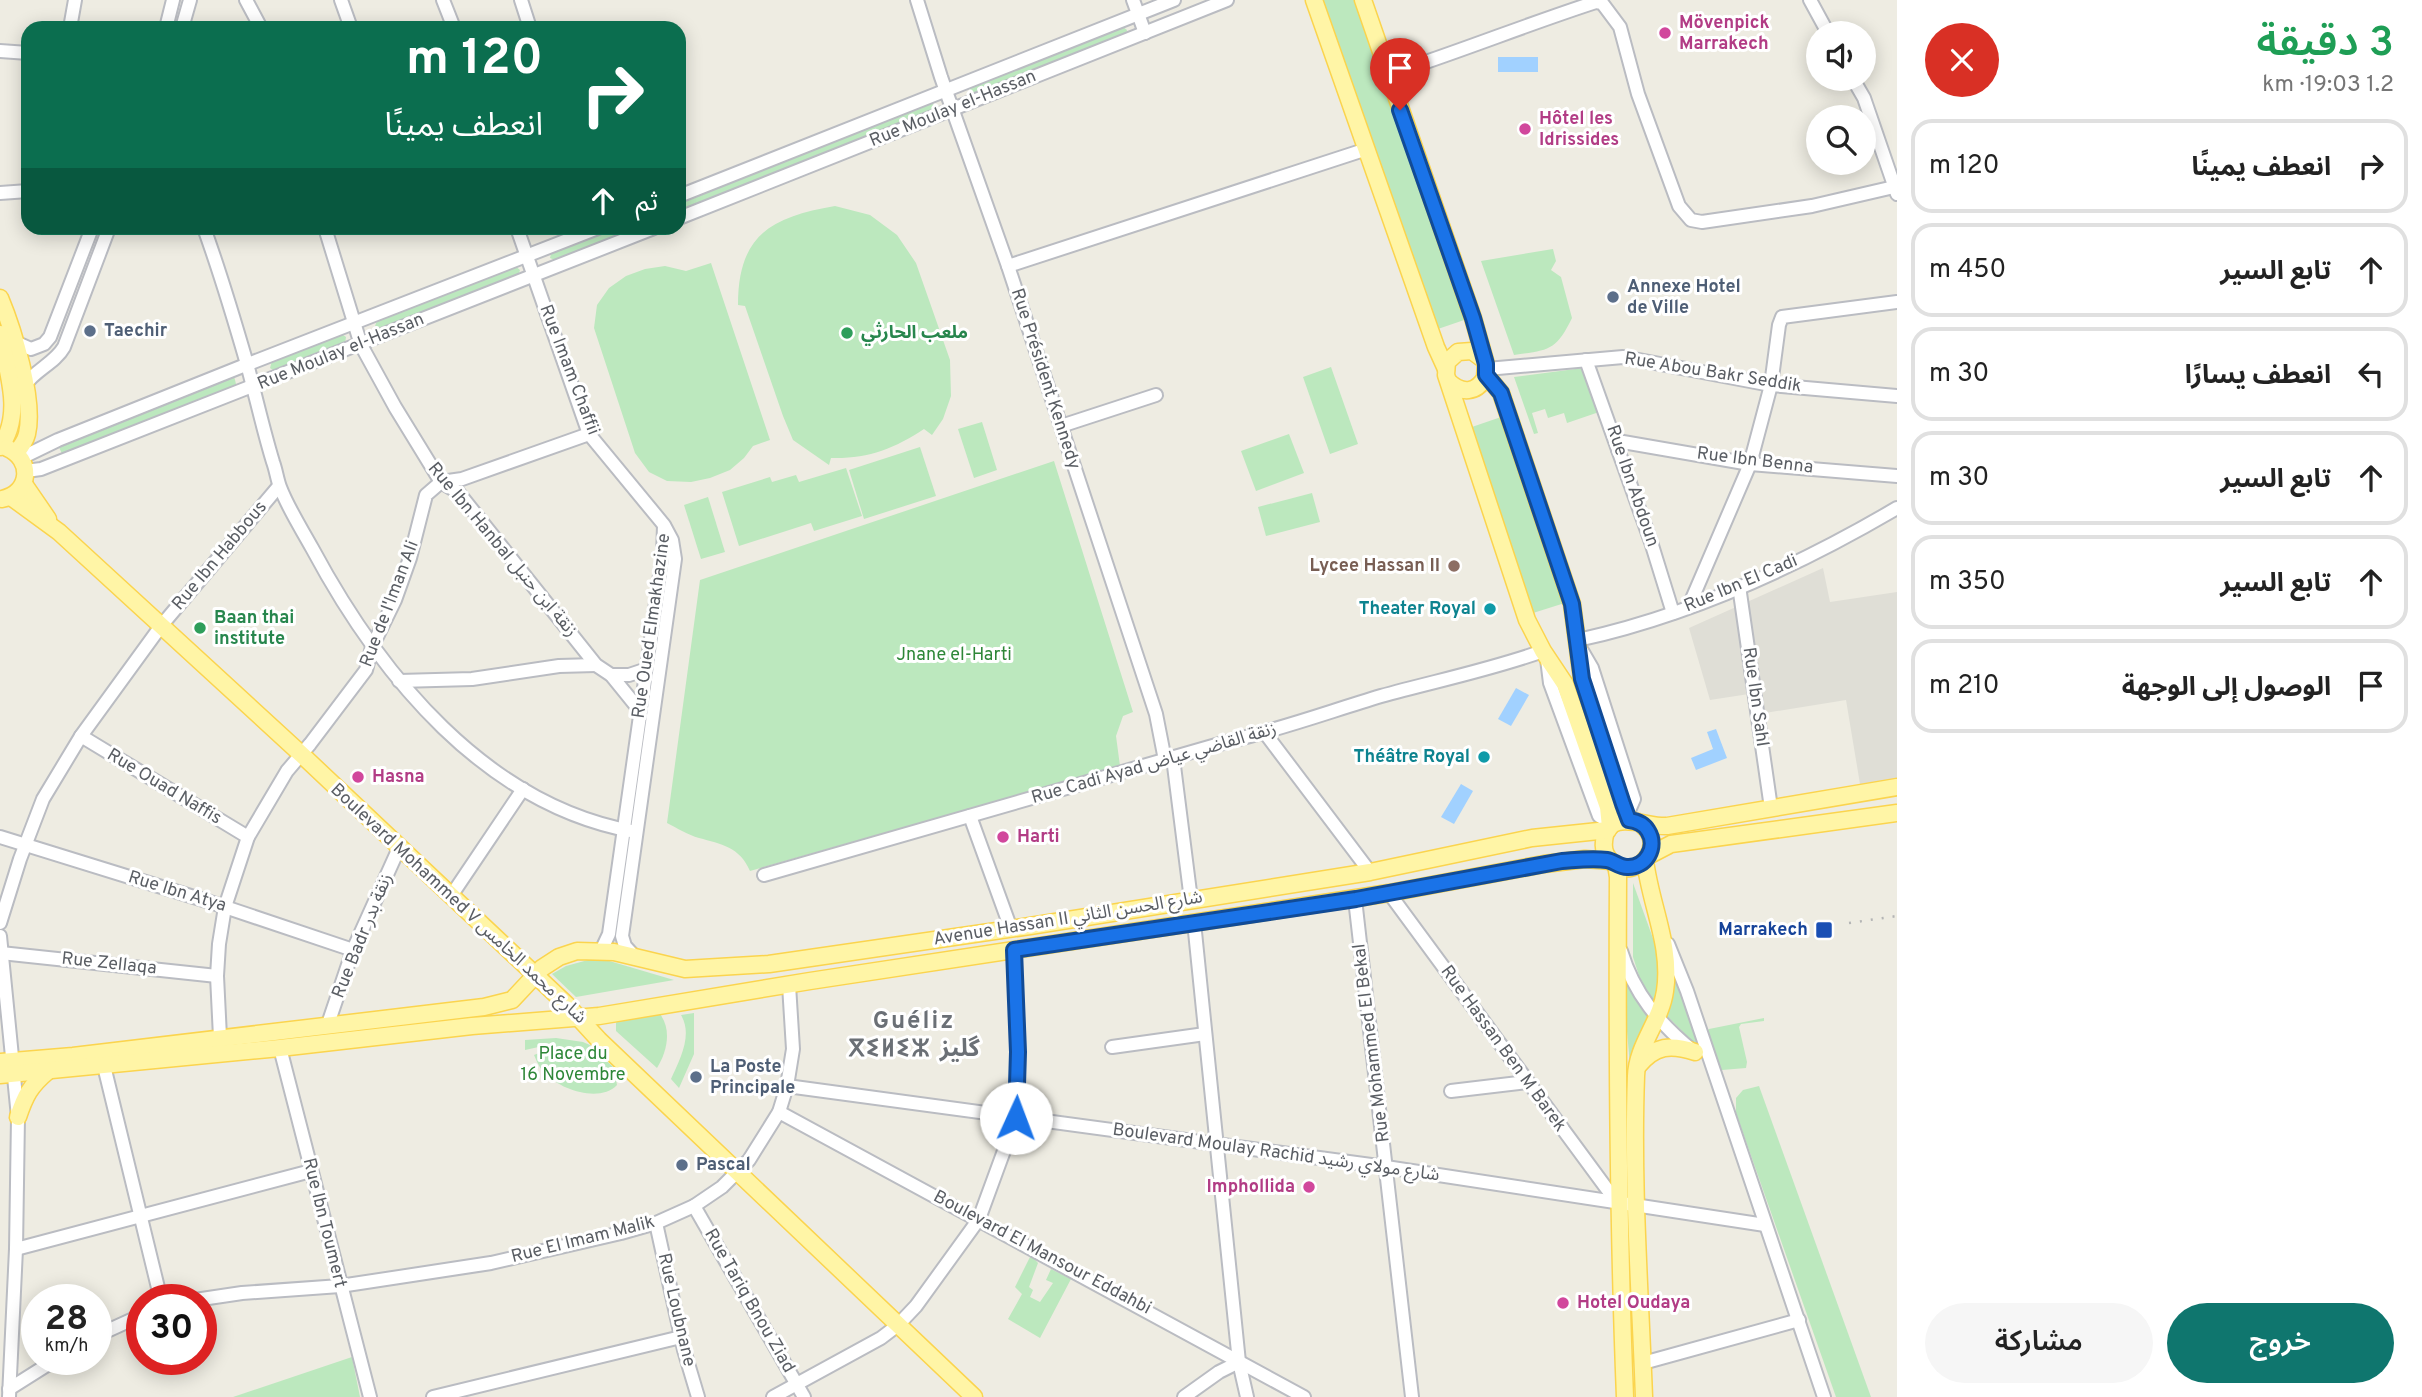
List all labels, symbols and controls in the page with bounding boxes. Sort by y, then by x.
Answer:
place label: Mövenpick Marrakech [1679,12,1769,56]
text: 3 دقيقة [2257,18,2394,71]
map controls [1806,21,1876,175]
button: sound [1806,21,1876,91]
button: close [1925,23,1999,97]
marker: Mövenpick Marrakech [1657,25,1673,41]
text: 120 m [406,30,543,92]
pin [1370,38,1430,110]
icon: right [567,49,658,140]
icon: arrive [1381,49,1419,87]
street label: Rue Moulay el-Hassan [866,65,1040,153]
text: 1.2 km · 19:03 [2262,71,2394,100]
button: search [1806,105,1876,175]
text: انعطف يمينًا [384,107,543,147]
place label: Hôtel les Idrissides [1539,108,1619,152]
marker: Hôtel les Idrissides [1517,121,1533,137]
icon: right [2352,147,2390,185]
text: 120 m [1929,150,1999,183]
text: انعطف يمينًا [2192,152,2331,185]
icon: ahead [584,182,622,220]
text: ثم [636,187,658,220]
icon: ahead [2352,251,2390,289]
text: 450 m [1929,254,2006,287]
text: تابع السير [2220,256,2331,289]
place label: Annexe Hotel de Ville [1627,276,1741,320]
street label: Rue Président Kennedy [1005,286,1085,472]
marker: Annexe Hotel de Ville [1605,289,1621,305]
street label: Rue Imam Chaffii [534,302,604,438]
street label: Rue Moulay el-Hassan [254,308,428,396]
place label: Taechir [104,320,168,343]
place label: ملعب الحارثي [861,322,968,346]
marker: Taechir [82,323,98,339]
marker: ملعب الحارثي [839,325,855,341]
street label: Rue Abou Bakr Seddik [1623,348,1803,398]
icon: left [2352,355,2390,393]
text: 30 m [1929,358,1989,391]
text: انعطف يسارًا [2185,360,2331,393]
street label: Rue Ibn Abdoun [1600,422,1664,550]
street label: Rue Ibn Benna [1696,442,1814,480]
street label: Rue Ibn Hanbal زنقة ابن حنبل [422,458,582,642]
icon: ahead [2352,459,2390,497]
text: 30 m [1929,462,1989,495]
text: تابع السير [2220,464,2331,497]
street label: Rue Ibn Habbous [168,497,272,615]
street label: Rue Oued Elmakhazine [628,532,676,720]
street label: Rue de l'Iman Ali [355,538,425,670]
street label: Rue Ibn El Cadi [1681,550,1801,618]
place label: Lycee Hassan II [1309,555,1440,578]
marker: Lycee Hassan II [1446,558,1462,574]
icon: ahead [2352,563,2390,601]
text: 350 m [1929,566,2006,599]
text: تابع السير [2220,568,2331,601]
place label: Theater Royal [1359,598,1476,621]
marker: Theater Royal [1482,601,1498,617]
place label: Baan thai institute [214,607,294,651]
marker: Baan thai institute [192,620,208,636]
park label: Jnane el-Harti [896,644,1012,667]
street label: Rue Ibn Sahl [1737,646,1773,748]
icon: arrive [2352,667,2390,705]
text: 210 m [1929,670,1999,703]
text: الوصول إلى الوجهة [2122,672,2331,705]
street label: Rue Cadi Ayad زنقة القاضي عياض [1029,718,1279,810]
street label: Rue Ouad Naffis [102,744,226,830]
place label: Théâtre Royal [1354,746,1470,769]
marker: Théâtre Royal [1476,749,1492,765]
place label: Hasna [372,766,425,789]
marker: Hasna [350,769,366,785]
street label: Boulevard Mohammed V شارع محمد الخامس [324,779,591,1030]
place label: Harti [1017,826,1060,849]
marker: Harti [995,829,1011,845]
street label: Rue Ibn Atya [125,866,229,918]
street label: Rue Badr زنقة بدر [328,870,398,1002]
street label: Avenue Hassan II شارع الحسن الثاني [932,886,1205,953]
place label: Marrakech [1718,919,1808,942]
marker: Marrakech [1814,920,1834,940]
street label: Rue Mohammed El Bekal [1348,942,1396,1144]
street label: Rue Zellaqa [60,948,158,980]
street label: Rue Hassan Ben M Barek [1435,961,1571,1137]
district label: Guéliz ⴳⵉⵍⵉⵣ گليز [848,1007,981,1065]
park label: Place du 16 Novembre [521,1043,625,1087]
place label: La Poste Principale [710,1056,795,1100]
marker: La Poste Principale [688,1069,704,1085]
position arrow [979,1081,1053,1155]
street label: Boulevard Moulay Rachid شارع مولاي رشيد [1111,1119,1441,1188]
place label: Pascal [696,1154,751,1177]
street label: Rue Ibn Toumert [297,1156,351,1290]
marker: Pascal [674,1157,690,1173]
place label: Imphollida [1207,1176,1295,1199]
marker: Imphollida [1301,1179,1317,1195]
street label: Boulevard El Mansour Eddahbi [929,1186,1155,1320]
street label: Rue El Imam Malik [509,1211,657,1269]
street label: Rue Tariq Bnou Ziad [698,1225,800,1377]
street label: Rue Loubnane [652,1251,700,1369]
speed limit sign: 30 [126,1284,217,1375]
place label: Hotel Oudaya [1577,1292,1690,1315]
marker: Hotel Oudaya [1555,1295,1571,1311]
text: 28 [45,1298,88,1342]
button: مشاركة [1925,1303,2153,1383]
button: خروج [2167,1303,2394,1383]
text: km/h [45,1335,88,1358]

